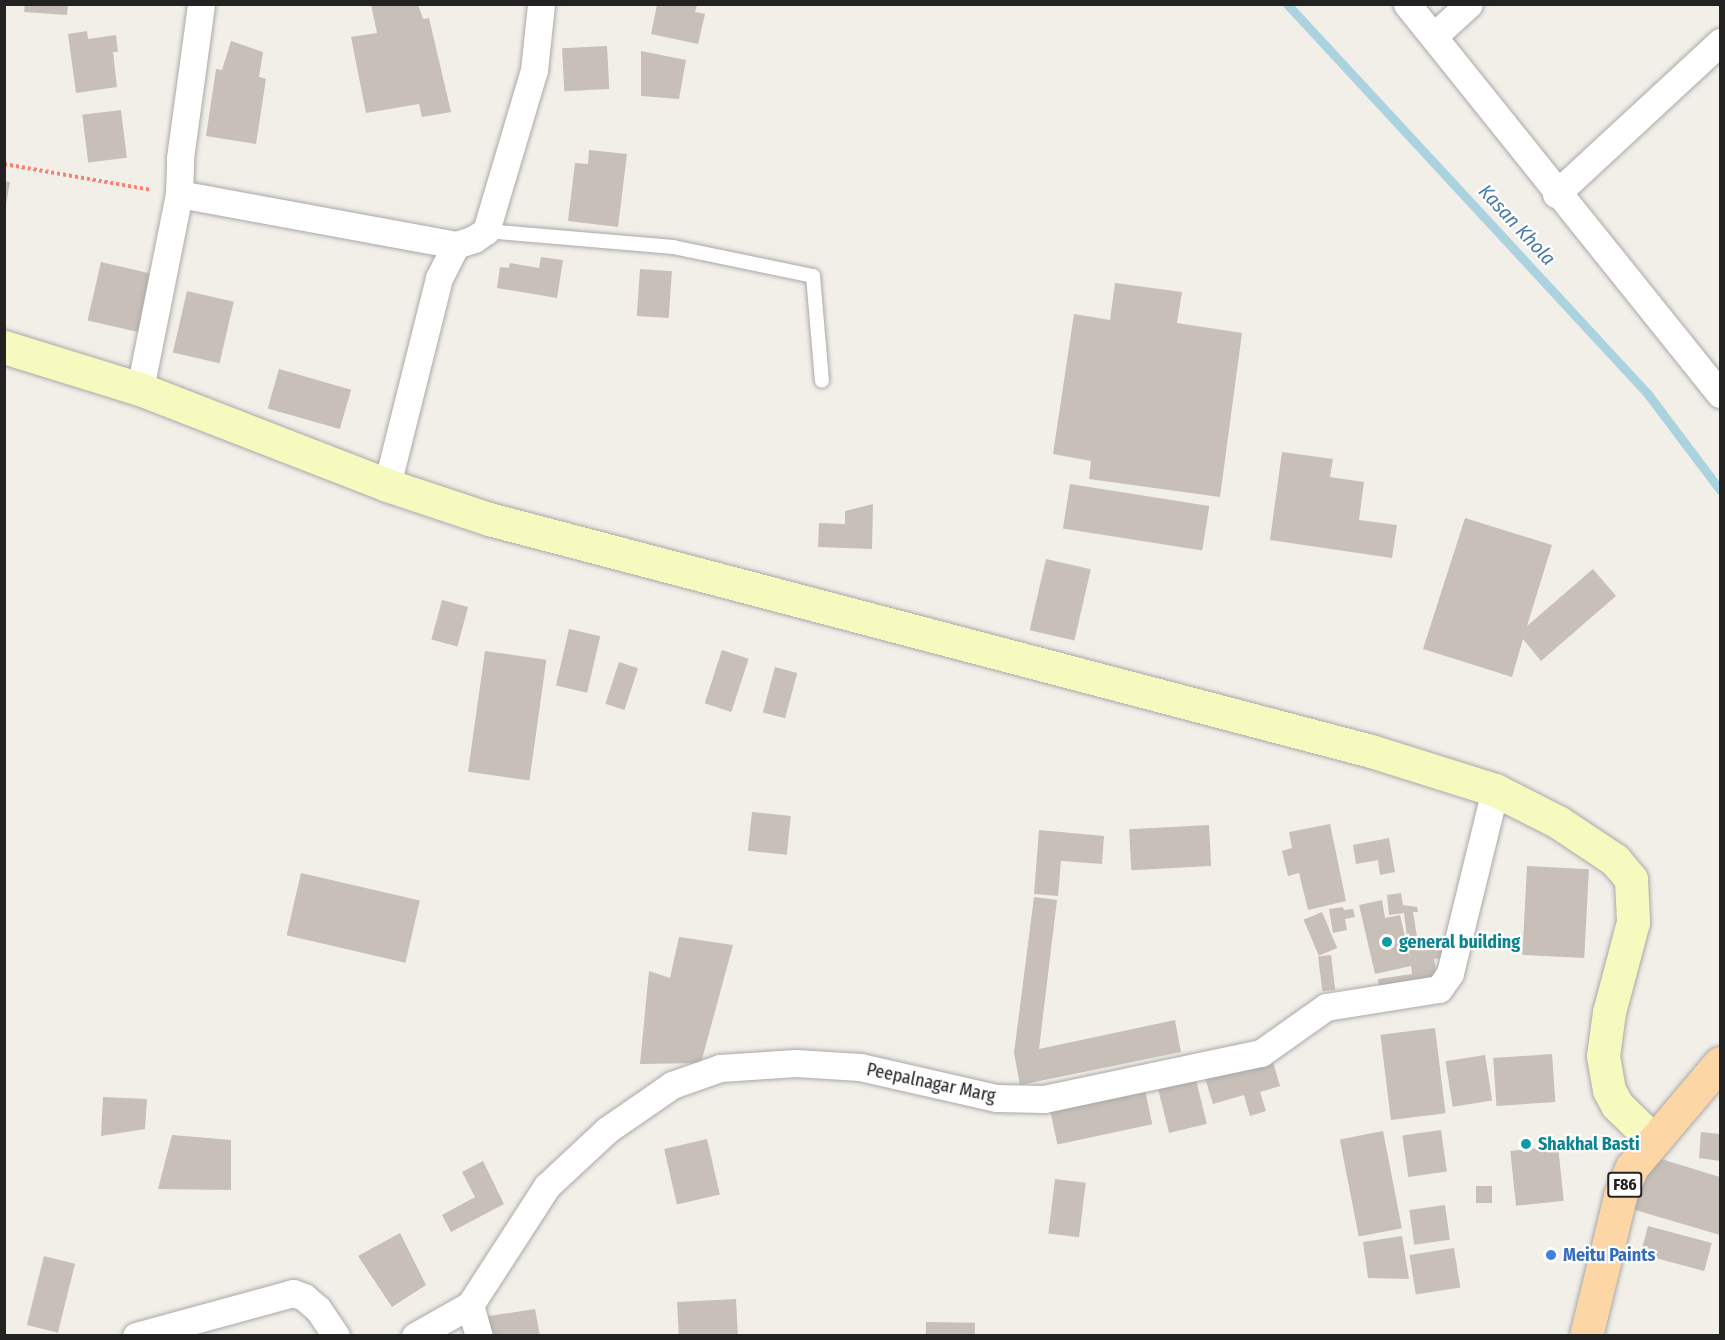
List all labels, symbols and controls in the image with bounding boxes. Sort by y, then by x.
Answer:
water label: Kasan Khola [1474,180,1560,270]
place label: general building [1399,931,1520,953]
marker: general building [1380,935,1394,949]
street label: Peepalnagar Marg [865,1059,997,1107]
place label: Shakhal Basti [1538,1133,1640,1155]
marker: Shakhal Basti [1519,1137,1533,1151]
road number: F86 [1607,1172,1643,1198]
place label: Meitu Paints [1563,1244,1655,1266]
marker: Meitu Paints [1544,1248,1558,1262]

